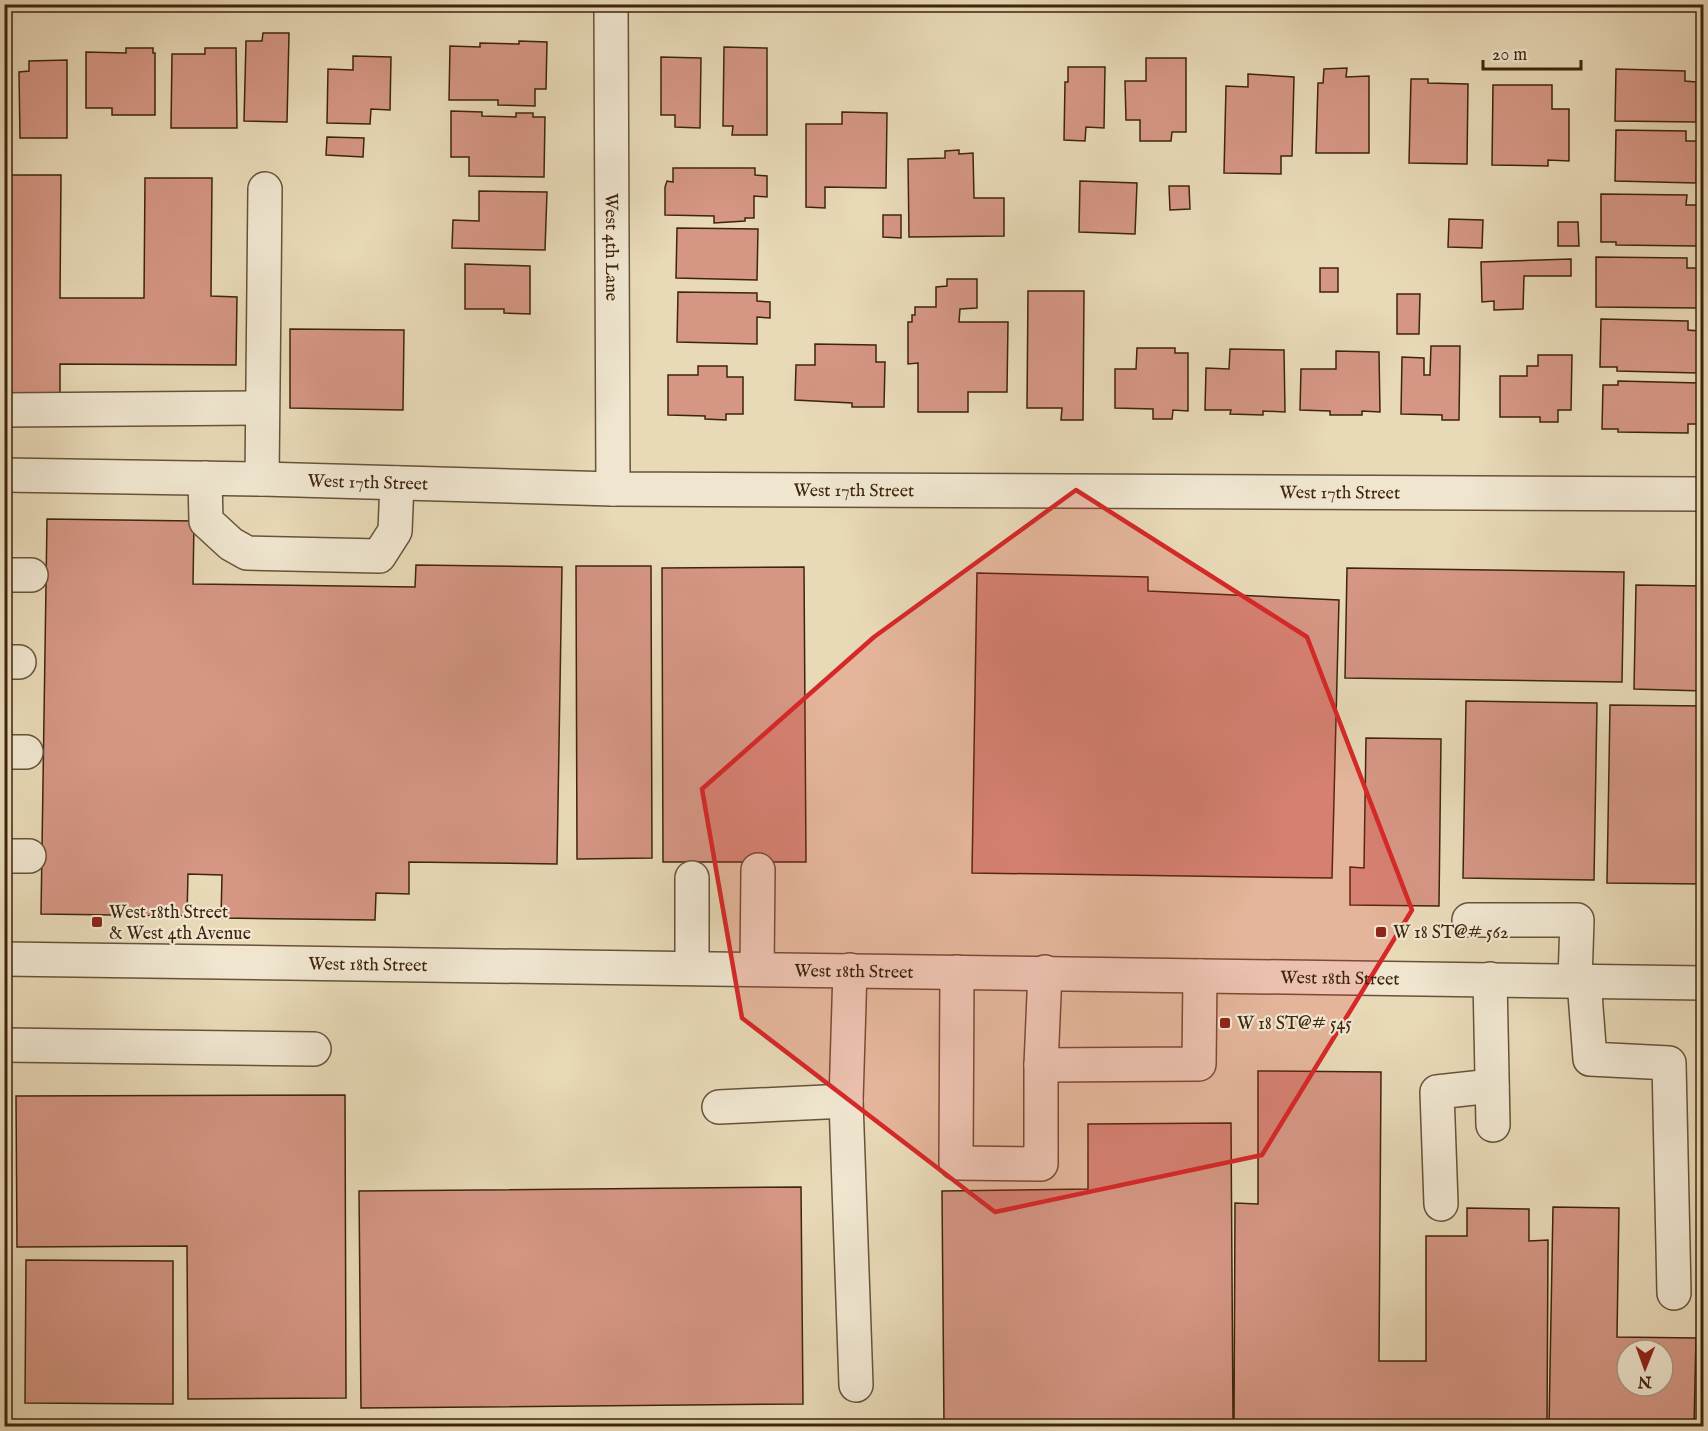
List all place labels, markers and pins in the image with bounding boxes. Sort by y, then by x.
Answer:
place label: West 18th Street & West 4th Avenue [109,902,251,946]
marker: West 18th Street & West 4th Avenue [90,915,104,929]
place label: W 18 ST@# 562 [1393,922,1509,945]
marker: W 18 ST@# 562 [1374,925,1388,939]
place label: W 18 ST@# 545 [1237,1013,1352,1036]
marker: W 18 ST@# 545 [1218,1016,1232,1030]

